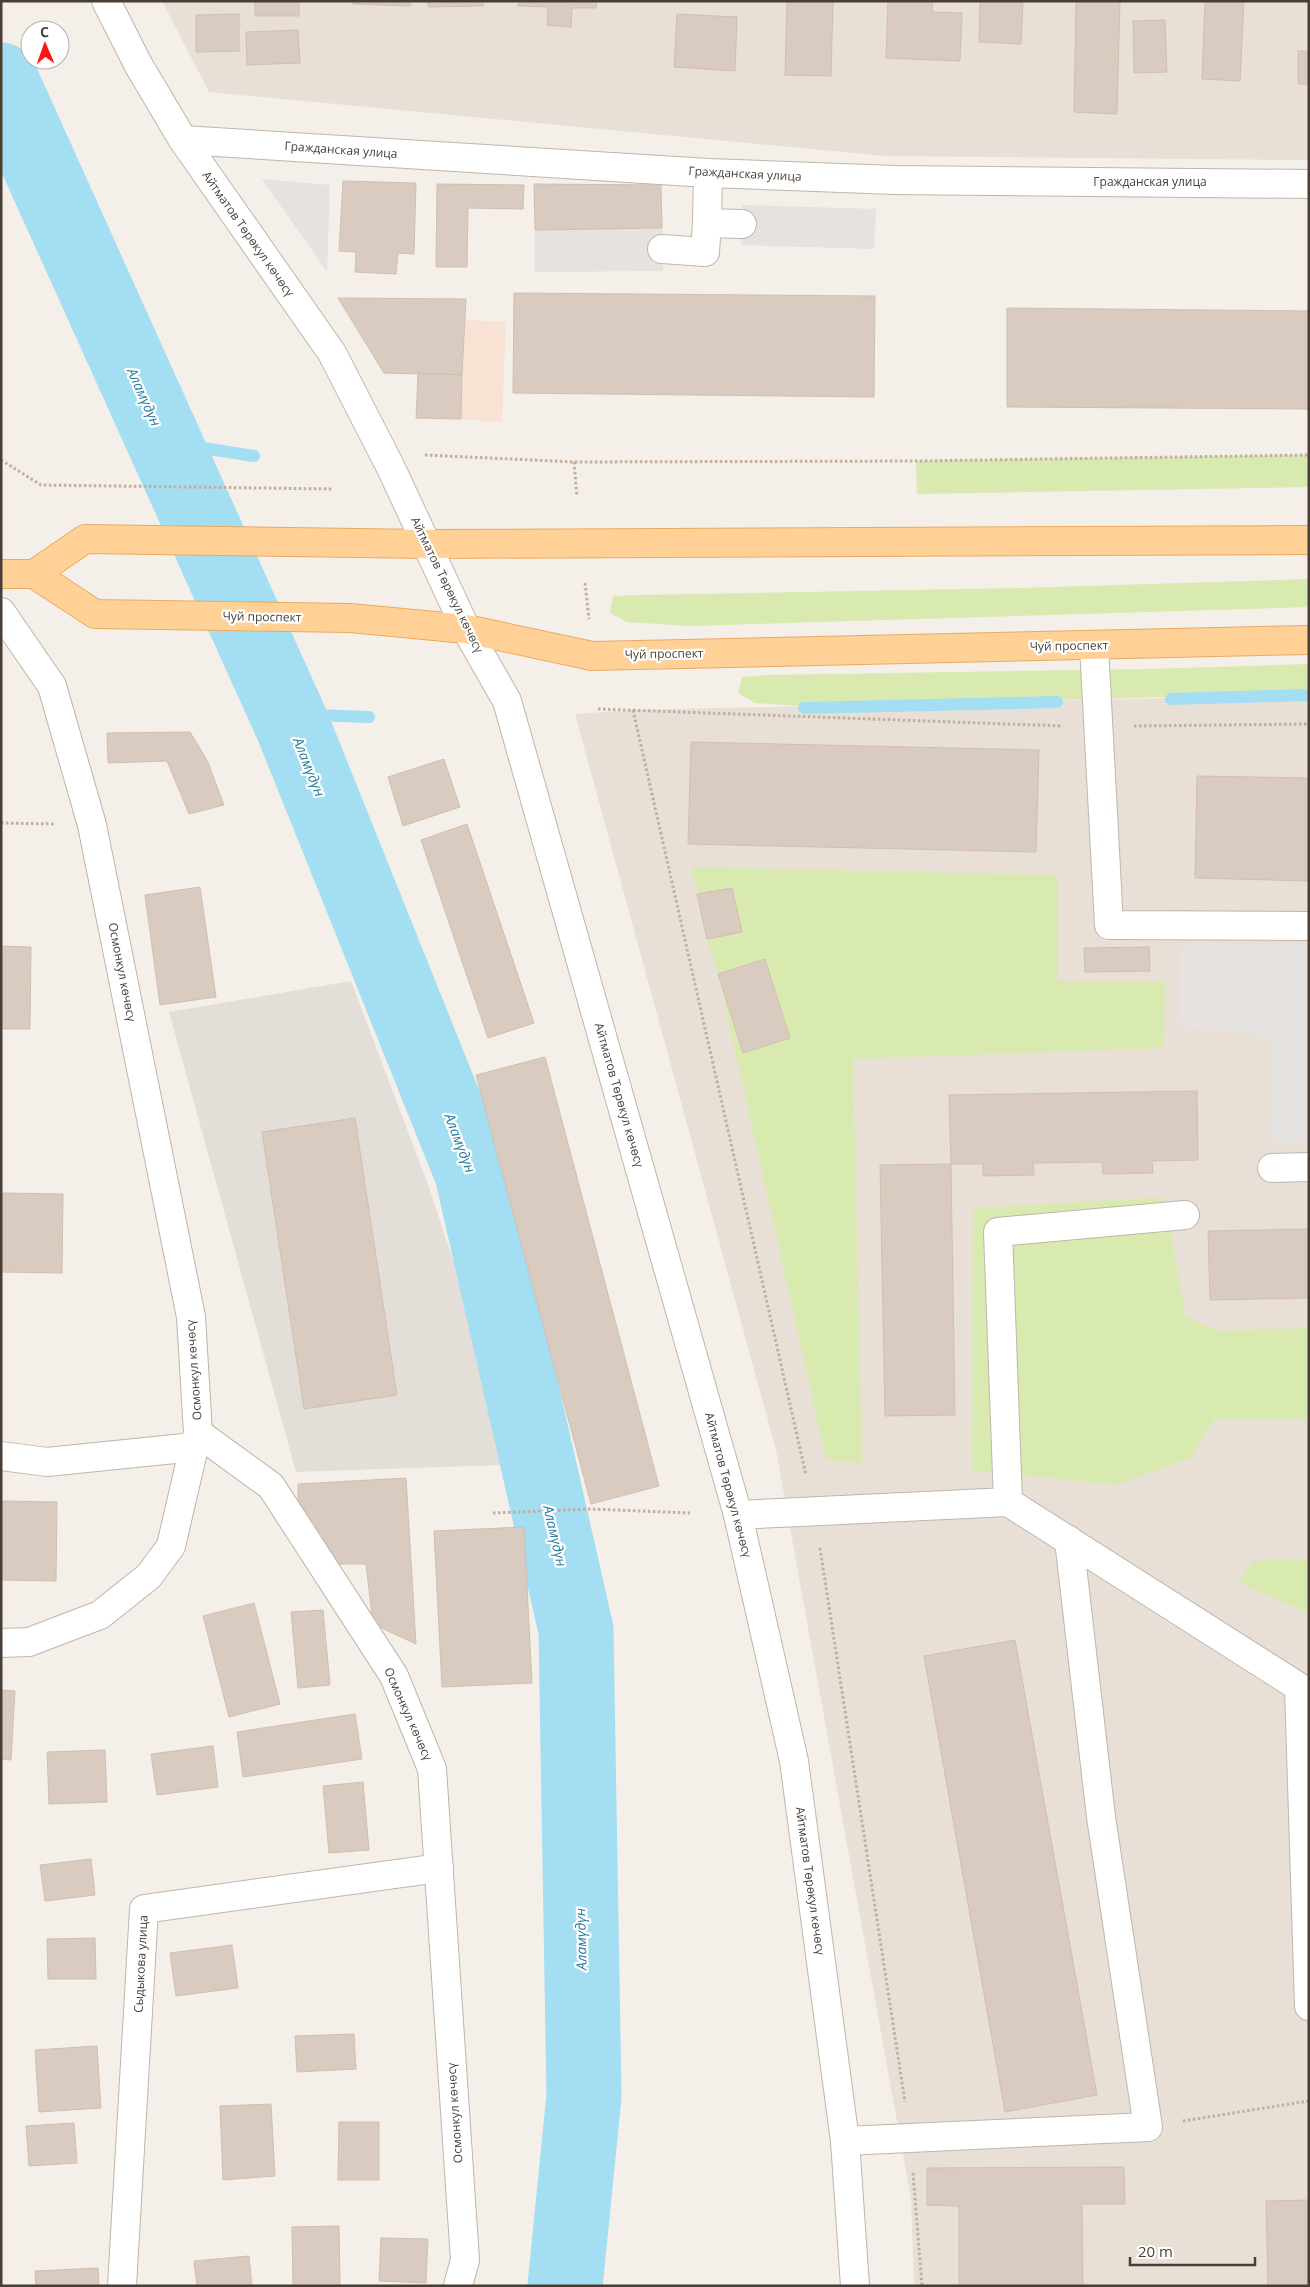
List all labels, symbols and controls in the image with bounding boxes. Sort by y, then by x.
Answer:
north arrow [20,20,70,70]
text: С [40,22,49,41]
street label: Гражданская улица [284,137,398,162]
street label: Гражданская улица [688,162,802,185]
street label: Айтматов Төрөкул көчөсү [199,168,298,300]
street label: Гражданская улица [1093,173,1207,190]
water label: Аламүдүн [123,364,166,429]
street label: Айтматов Төрөкул көчөсү [407,514,488,656]
street label: Чуй проспект [222,607,302,626]
street label: Чуй проспект [1029,636,1109,655]
street label: Чуй проспект [624,644,704,663]
water label: Аламүдүн [289,734,330,799]
street label: Осмонкул көчөсү [105,921,140,1023]
street label: Айтматов Төрөкул көчөсү [591,1021,648,1169]
water label: Аламүдүн [440,1109,480,1175]
street label: Осмонкул көчөсү [182,1319,205,1421]
street label: Айтматов Төрөкул көчөсү [701,1410,756,1559]
water label: Аламүдүн [539,1503,572,1568]
street label: Осмонкул көчөсү [380,1664,437,1763]
street label: Айтматов Төрөкул көчөсү [792,1806,829,1956]
water label: Аламүдүн [570,1908,591,1971]
street label: Сыдыкова улица [129,1915,152,2013]
street label: Осмонкул көчөсү [443,2062,466,2164]
scale bar [1130,2234,1255,2266]
text: 20 m [1138,2241,1173,2261]

